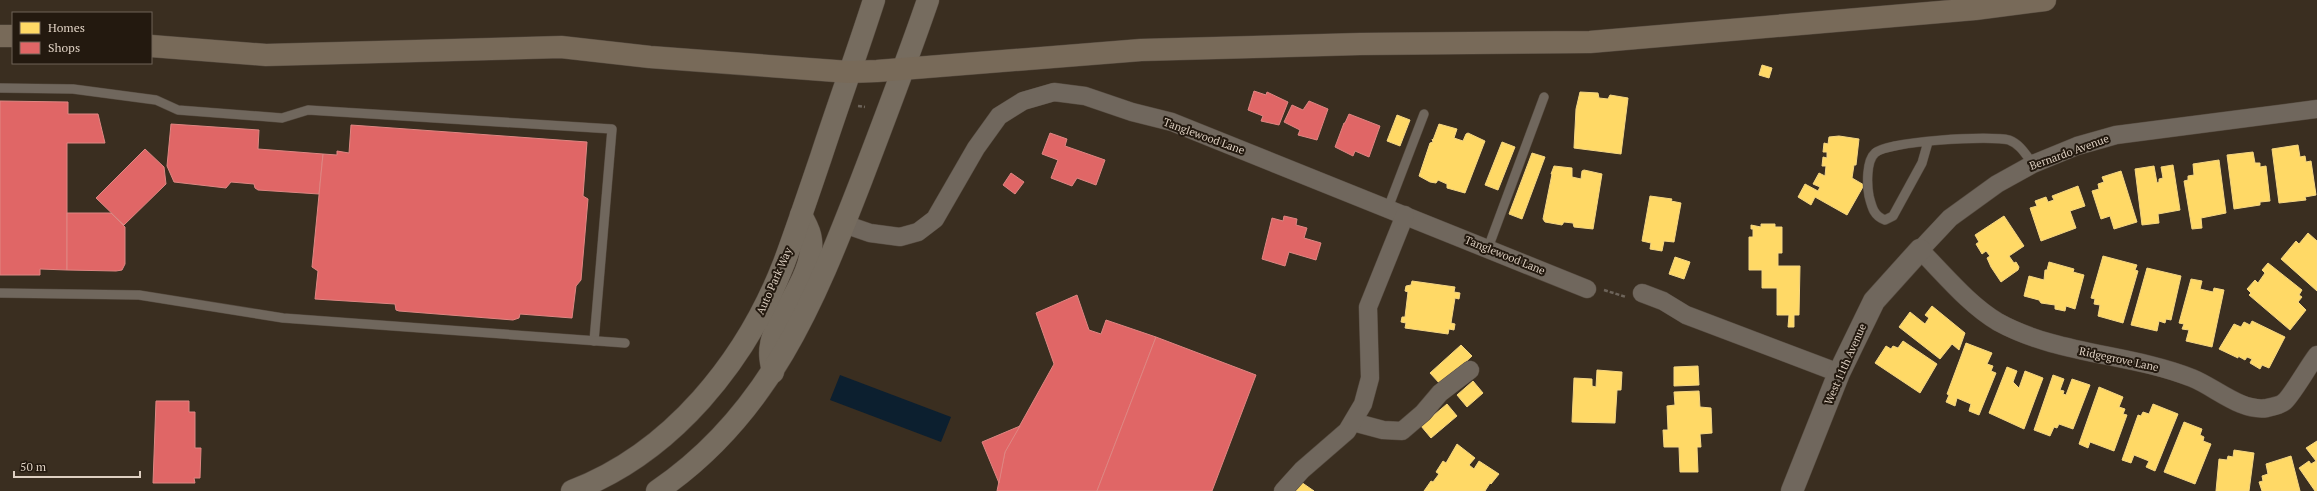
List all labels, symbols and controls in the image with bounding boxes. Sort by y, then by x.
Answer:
legend [12,12,152,64]
text: Homes [48,20,85,35]
text: Shops [48,40,80,55]
street label: Tanglewood Lane [1161,115,1247,157]
street label: Bernardo Avenue [2027,131,2111,173]
street label: Tanglewood Lane [1463,232,1548,278]
street label: Auto Park Way [753,245,795,317]
street label: West 11th Avenue [1821,321,1869,407]
street label: Ridgegrove Lane [2078,344,2160,374]
scale bar [14,453,140,479]
text: 50 m [20,459,47,474]

